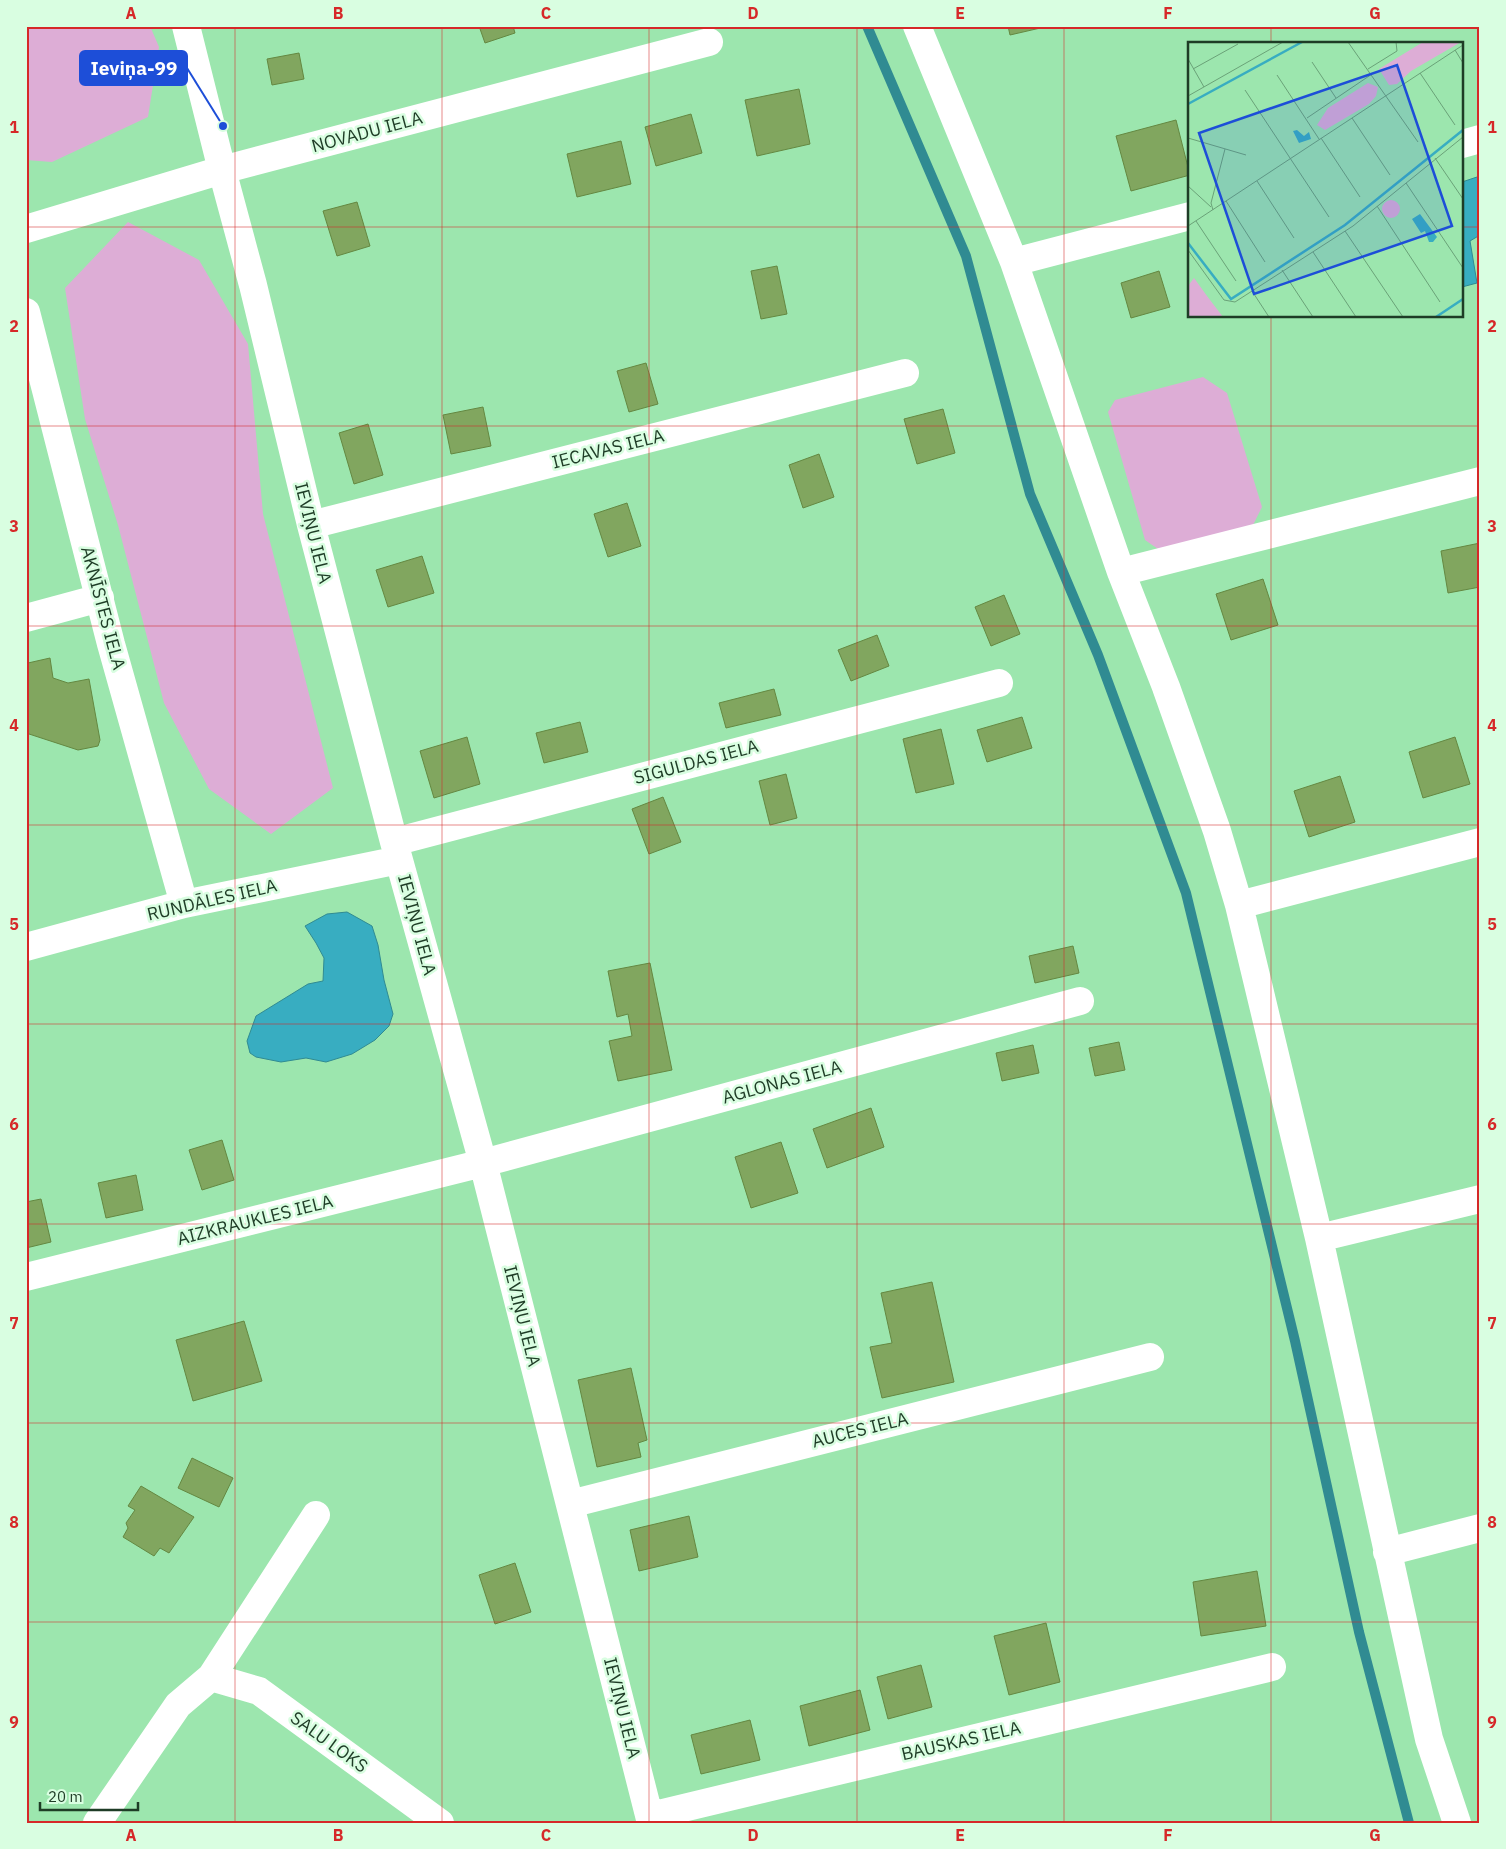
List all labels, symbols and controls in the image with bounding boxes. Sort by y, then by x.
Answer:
text: A [126,3,137,23]
text: B [333,3,344,23]
text: C [541,3,551,23]
text: D [747,3,759,23]
text: E [955,3,965,23]
text: F [1163,3,1173,23]
text: G [1369,3,1381,23]
inset map [1188,42,1464,318]
callout: Ieviņa-99 [80,51,187,85]
text: Ieviņa-99 [91,56,177,80]
street label: NOVADU IELA [309,106,425,157]
text: 1 [9,117,19,137]
text: 1 [1487,117,1497,137]
text: 2 [9,316,19,336]
text: 2 [1487,316,1497,336]
street label: IECAVAS IELA [549,423,667,474]
street label: IEVIŅU IELA [290,480,337,586]
text: 3 [9,516,19,536]
text: 3 [1487,516,1497,536]
street label: AKNĪSTES IELA [76,543,131,673]
text: 4 [9,715,19,735]
text: 4 [1487,715,1497,735]
street label: SIGULDAS IELA [631,734,761,789]
street label: IEVIŅU IELA [393,872,442,978]
street label: RUNDĀLES IELA [145,873,279,926]
text: 5 [9,914,19,934]
text: 5 [1487,914,1497,934]
street label: AGLONAS IELA [720,1054,844,1108]
text: 6 [9,1114,19,1134]
text: 6 [1487,1114,1497,1134]
street label: AIZKRAUKLES IELA [175,1189,336,1250]
street label: IEVIŅU IELA [499,1263,546,1369]
text: 7 [9,1313,19,1333]
text: 7 [1487,1313,1497,1333]
street label: AUCES IELA [809,1406,911,1453]
text: 8 [9,1512,19,1532]
text: 8 [1487,1512,1497,1532]
street label: IEVIŅU IELA [599,1655,646,1761]
street label: SALU LOKS [286,1706,372,1777]
text: 9 [9,1712,19,1732]
text: 9 [1487,1712,1497,1732]
street label: BAUSKAS IELA [899,1716,1023,1765]
scale bar [40,1779,138,1811]
text: 20 m [48,1787,83,1806]
text: A [126,1825,137,1845]
text: B [333,1825,344,1845]
text: C [541,1825,551,1845]
text: D [747,1825,759,1845]
text: E [955,1825,965,1845]
text: F [1163,1825,1173,1845]
text: G [1369,1825,1381,1845]

